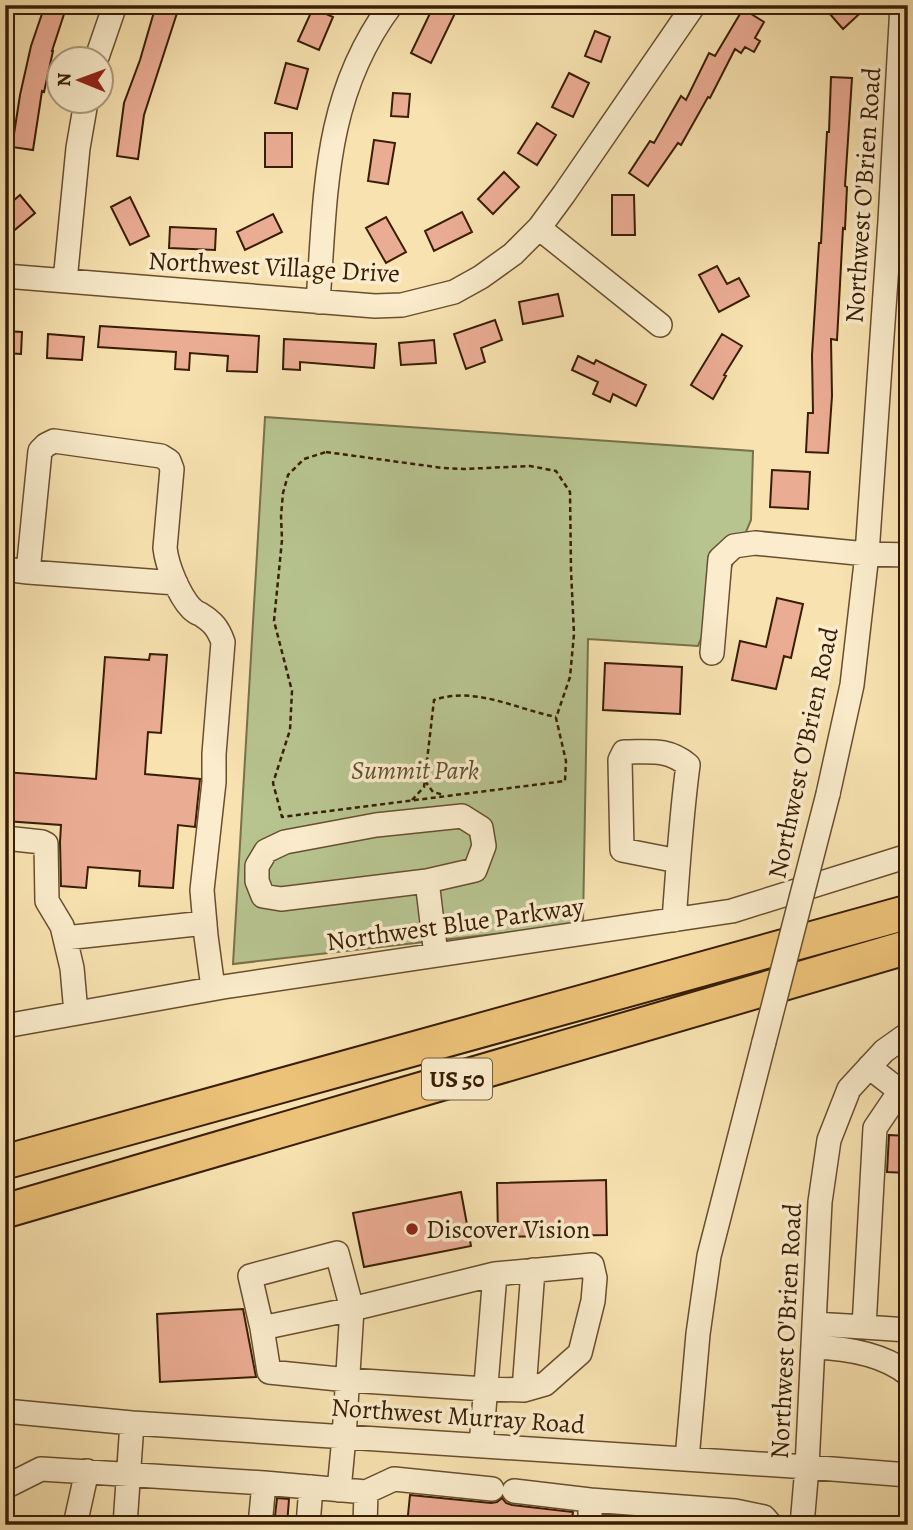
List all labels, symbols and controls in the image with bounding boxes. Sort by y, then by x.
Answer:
north arrow [46,46,116,116]
street label: Northwest O'Brien Road [837,66,889,324]
text: N [51,72,77,87]
street label: Northwest Village Drive [147,243,401,291]
street label: Northwest O'Brien Road [759,624,847,882]
park label: Summit Park [351,753,479,788]
street label: Northwest Blue Parkway [324,889,586,959]
road number: US 50 [422,1058,492,1100]
street label: Northwest O'Brien Road [762,1202,810,1460]
place label: Discover Vision [426,1212,590,1247]
marker: Discover Vision [404,1221,420,1237]
street label: Northwest Murray Road [330,1390,586,1442]

